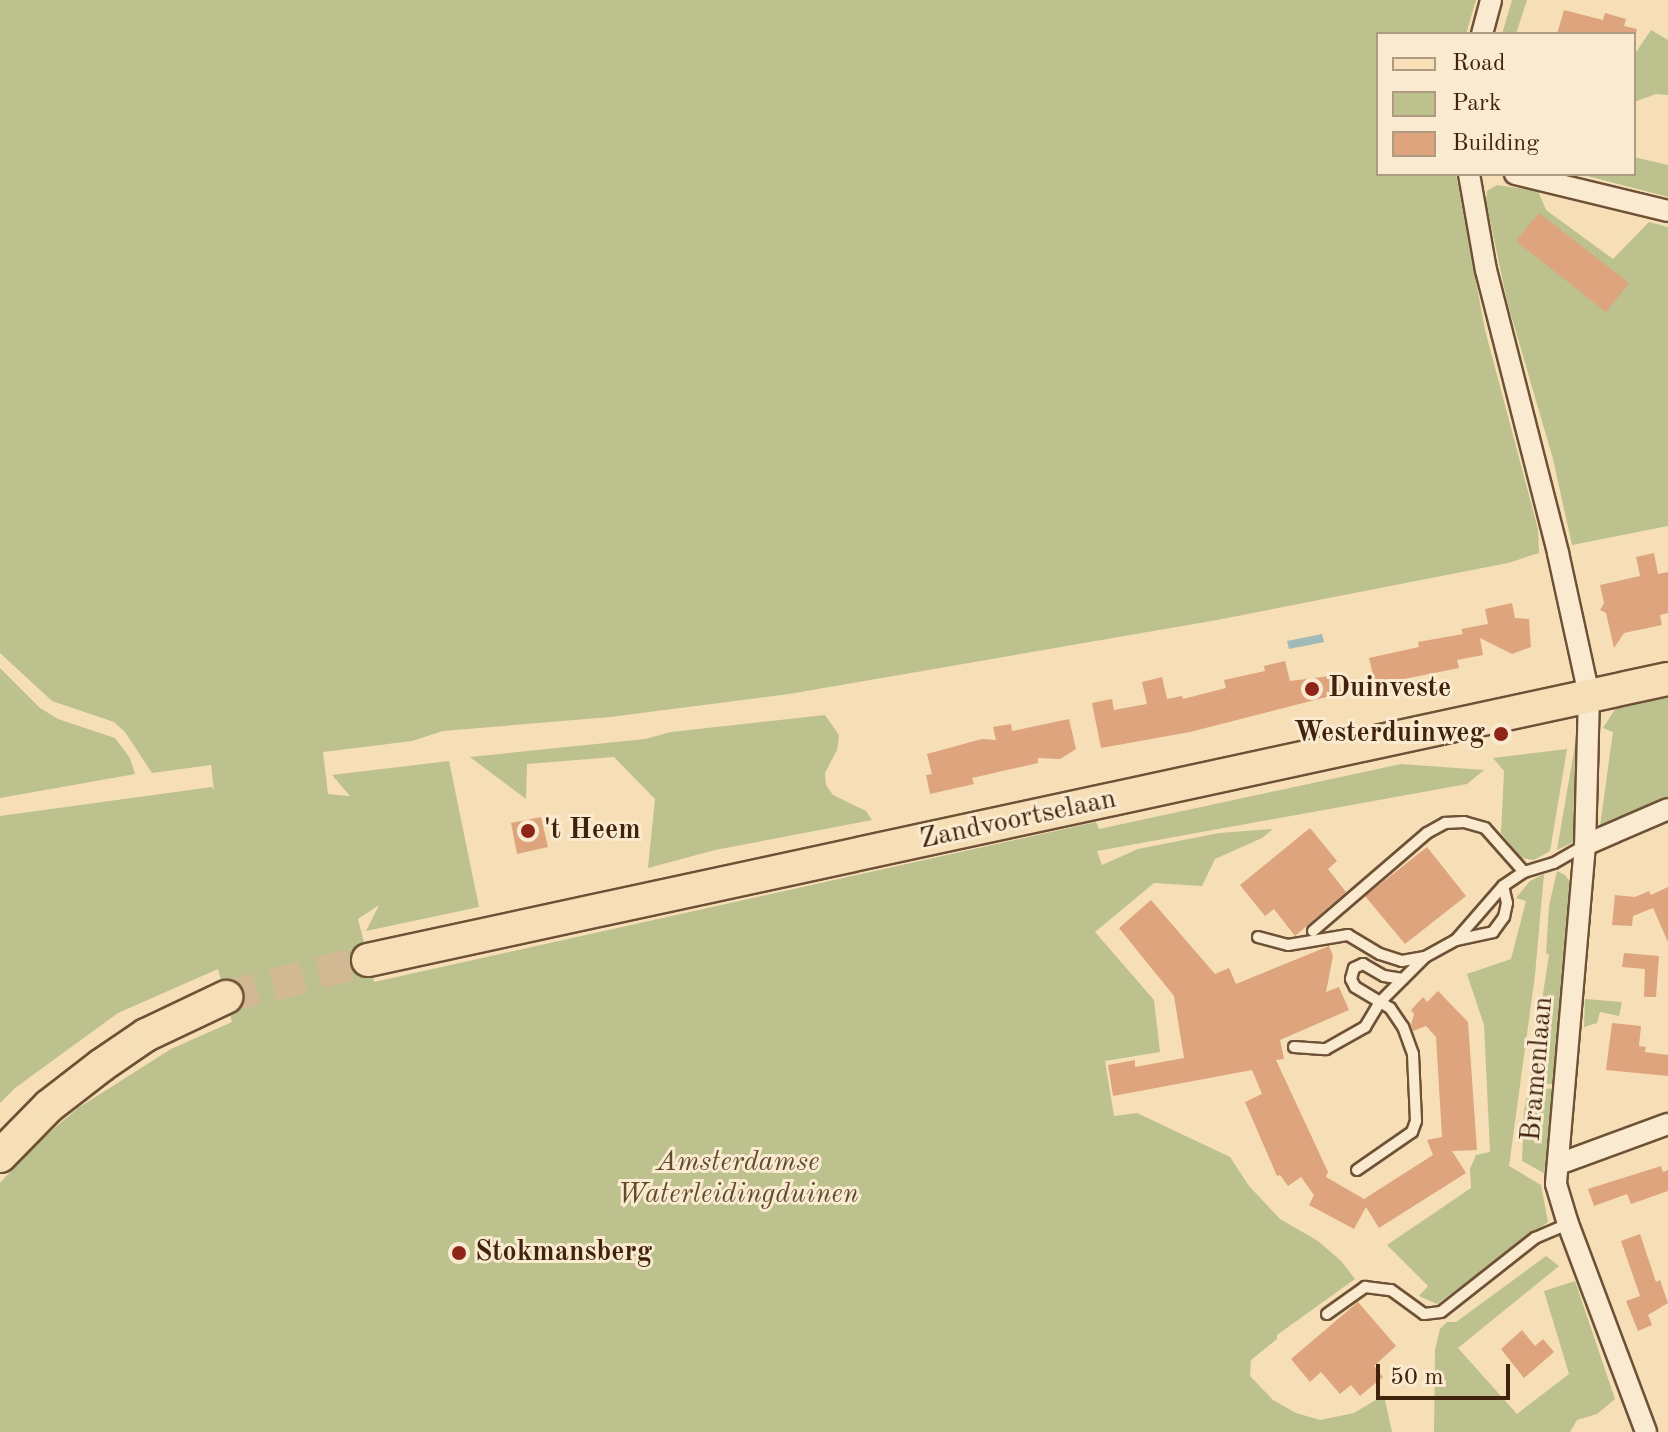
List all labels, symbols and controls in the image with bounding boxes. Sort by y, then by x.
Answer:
legend [1376,32,1636,176]
text: Road [1452,52,1505,76]
text: Park [1452,92,1501,116]
text: Building [1452,132,1539,156]
place label: Duinveste [1328,672,1451,706]
marker: Duinveste [1303,680,1321,698]
place label: Westerduinweg [1294,717,1485,751]
marker: Westerduinweg [1492,725,1510,743]
street label: Zandvoortselaan [917,783,1119,857]
place label: 't Heem [544,814,641,848]
marker: 't Heem [519,822,537,840]
street label: Bramenlaan [1515,995,1561,1143]
park label: Amsterdamse Waterleidingduinen [617,1146,859,1212]
place label: Stokmansberg [475,1236,652,1270]
marker: Stokmansberg [450,1244,468,1262]
scale bar [1380,1348,1514,1398]
text: 50 m [1390,1366,1444,1390]

